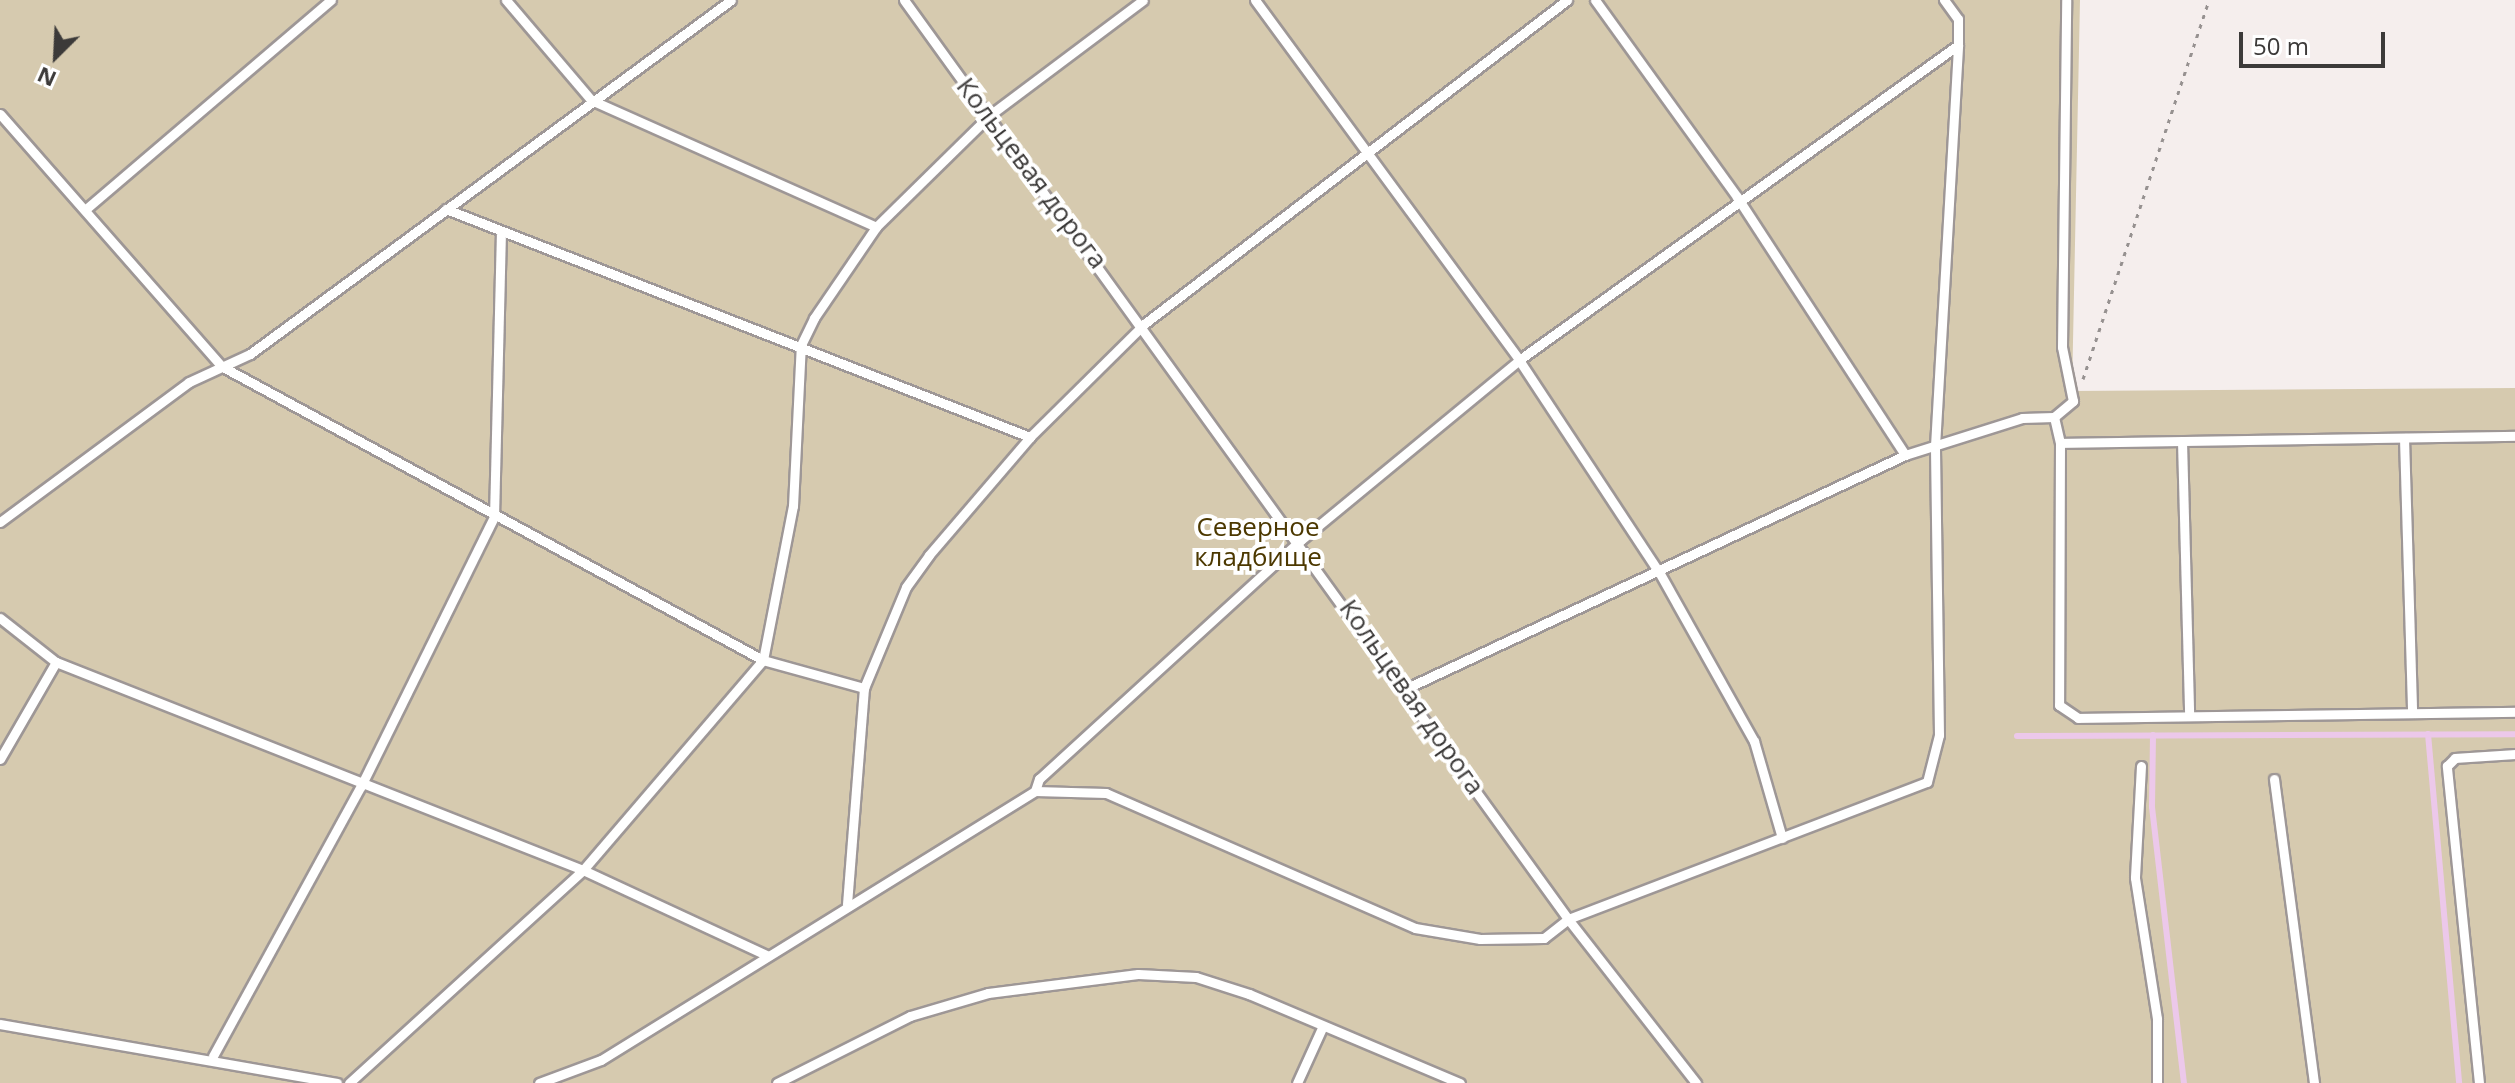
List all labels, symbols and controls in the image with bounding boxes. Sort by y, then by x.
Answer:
north arrow [16,16,96,96]
scale bar [2243,16,2389,66]
text: 50 m [2253,29,2309,62]
text: N [32,61,61,95]
street label: Кольцевая дорога [950,71,1114,275]
park label: Северное кладбище [1194,511,1322,572]
street label: Кольцевая дорога [1333,593,1491,801]

